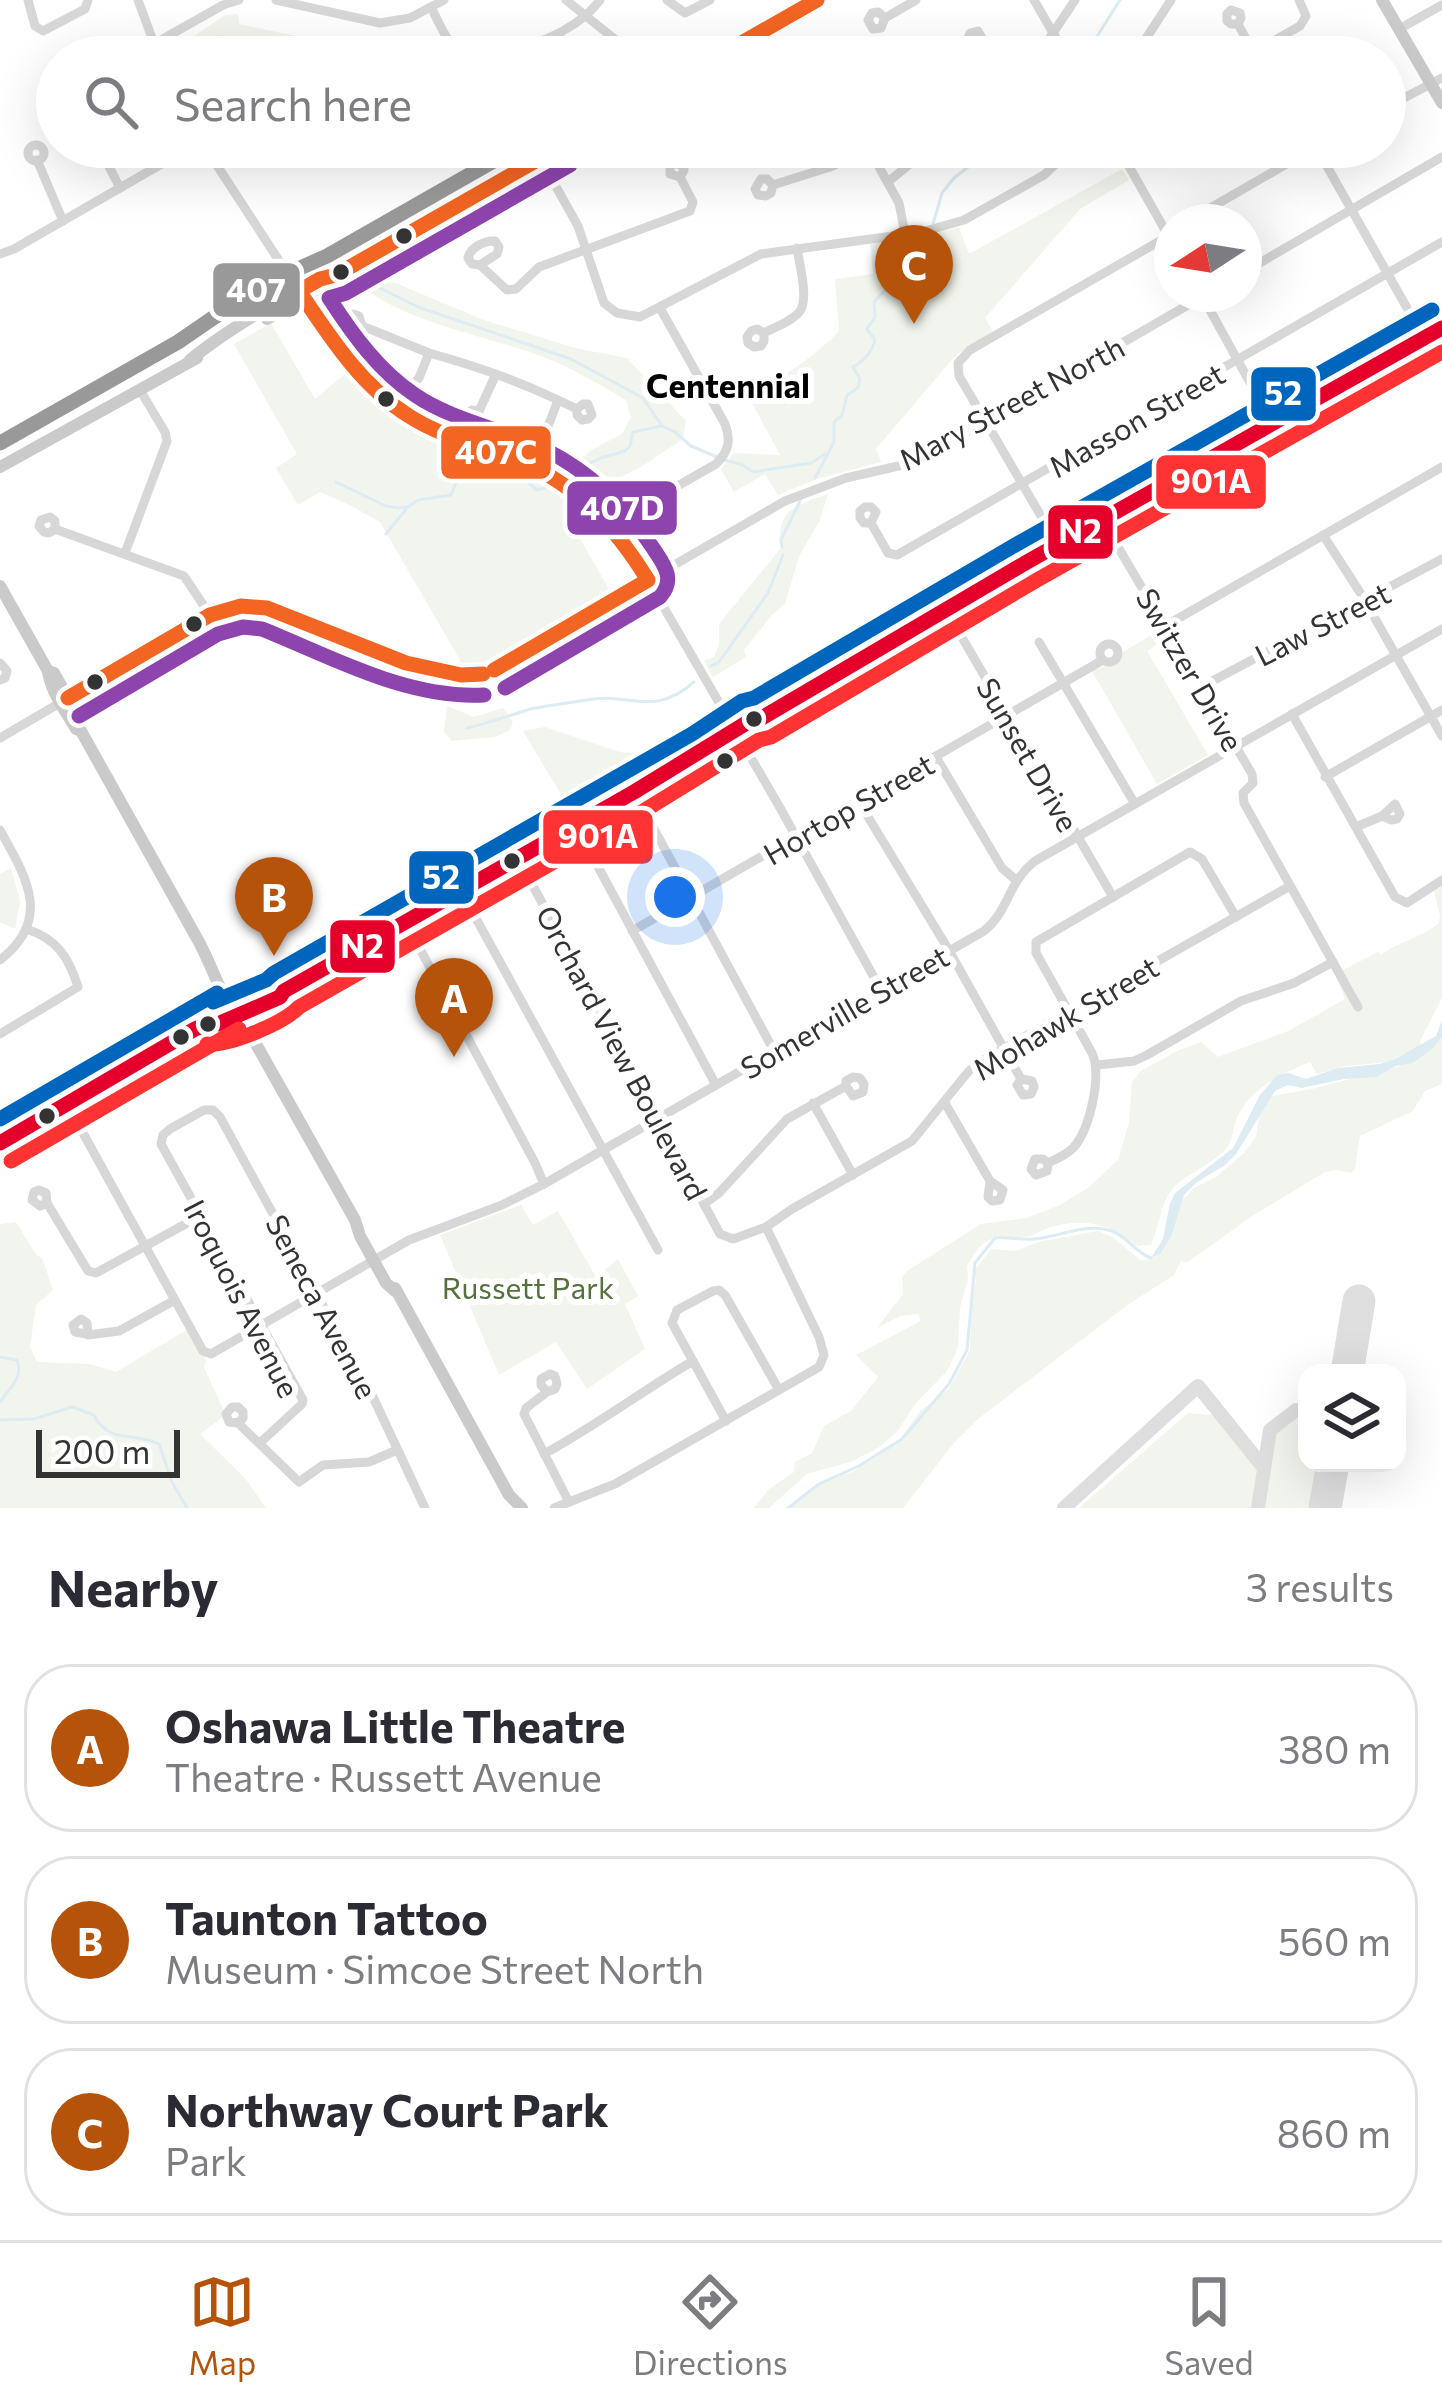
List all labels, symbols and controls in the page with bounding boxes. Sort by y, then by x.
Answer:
search box [36,36,1406,168]
icon: search [78,69,144,135]
text: Search here [174,75,412,130]
north arrow [1154,204,1262,312]
unlabelled marker [393,225,415,247]
pin: C [875,225,953,324]
line badge: 407 [211,261,302,319]
unlabelled marker [330,261,352,283]
text: 407 [226,268,286,309]
street label: Mary Street North [892,327,1130,477]
street label: Masson Street [1041,354,1231,484]
district label: Centennial [646,364,810,405]
line badge: 52 [1249,365,1318,423]
text: 52 [1264,371,1302,412]
unlabelled marker [375,388,397,410]
line badge: 407C [439,424,553,481]
text: 407C [455,430,537,471]
line badge: 901A [1154,453,1268,511]
text: 901A [1171,459,1252,500]
line badge: 407D [565,479,679,537]
text: 407D [580,486,664,527]
line badge: N2 [1046,503,1115,561]
text: N2 [1058,509,1102,550]
street label: Law Street [1248,573,1396,673]
street label: Switzer Drive [1130,581,1252,757]
unlabelled marker [183,613,205,635]
unlabelled marker [84,671,106,693]
street label: Sunset Drive [970,671,1088,837]
unlabelled marker [743,708,765,730]
street label: Hortop Street [756,744,940,872]
unlabelled marker [714,750,736,772]
line badge: 901A [541,808,655,866]
text: 901A [558,814,639,855]
line badge: 52 [407,849,476,906]
unlabelled marker [501,850,523,872]
text: 52 [422,855,460,896]
pin: B [235,857,313,956]
your location [645,867,705,927]
street label: Orchard View Boulevard [530,898,716,1206]
line badge: N2 [328,918,397,975]
text: N2 [340,924,384,965]
street label: Somerville Street [733,936,955,1086]
street label: Mohawk Street [965,947,1165,1087]
pin: A [415,958,493,1057]
unlabelled marker [197,1013,219,1035]
unlabelled marker [170,1026,192,1048]
unlabelled marker [36,1105,58,1127]
street label: Iroquois Avenue [177,1193,309,1403]
street label: Seneca Avenue [259,1208,387,1404]
park label: Russett Park [442,1268,614,1305]
map controls [1298,1364,1406,1472]
button: layers [1298,1364,1406,1472]
scale bar [36,1424,180,1477]
text: 200 m [54,1430,150,1471]
text: Nearby [48,1555,218,1618]
text: 3 results [1246,1562,1394,1610]
text: Oshawa Little Theatre [165,1697,625,1752]
text: A [76,1724,104,1772]
text: 380 m [1278,1724,1391,1772]
text: Theatre · Russett Avenue [165,1752,602,1800]
text: Taunton Tattoo [165,1889,488,1944]
text: B [77,1916,103,1964]
text: 560 m [1278,1916,1391,1964]
text: Museum · Simcoe Street North [165,1944,704,1992]
text: Northway Court Park [165,2081,609,2136]
text: C [77,2108,103,2156]
text: 860 m [1277,2108,1391,2156]
text: Park [165,2136,247,2184]
tab: Map [188,2269,256,2382]
tab: Directions [633,2269,788,2382]
tab: Saved [1165,2269,1254,2382]

